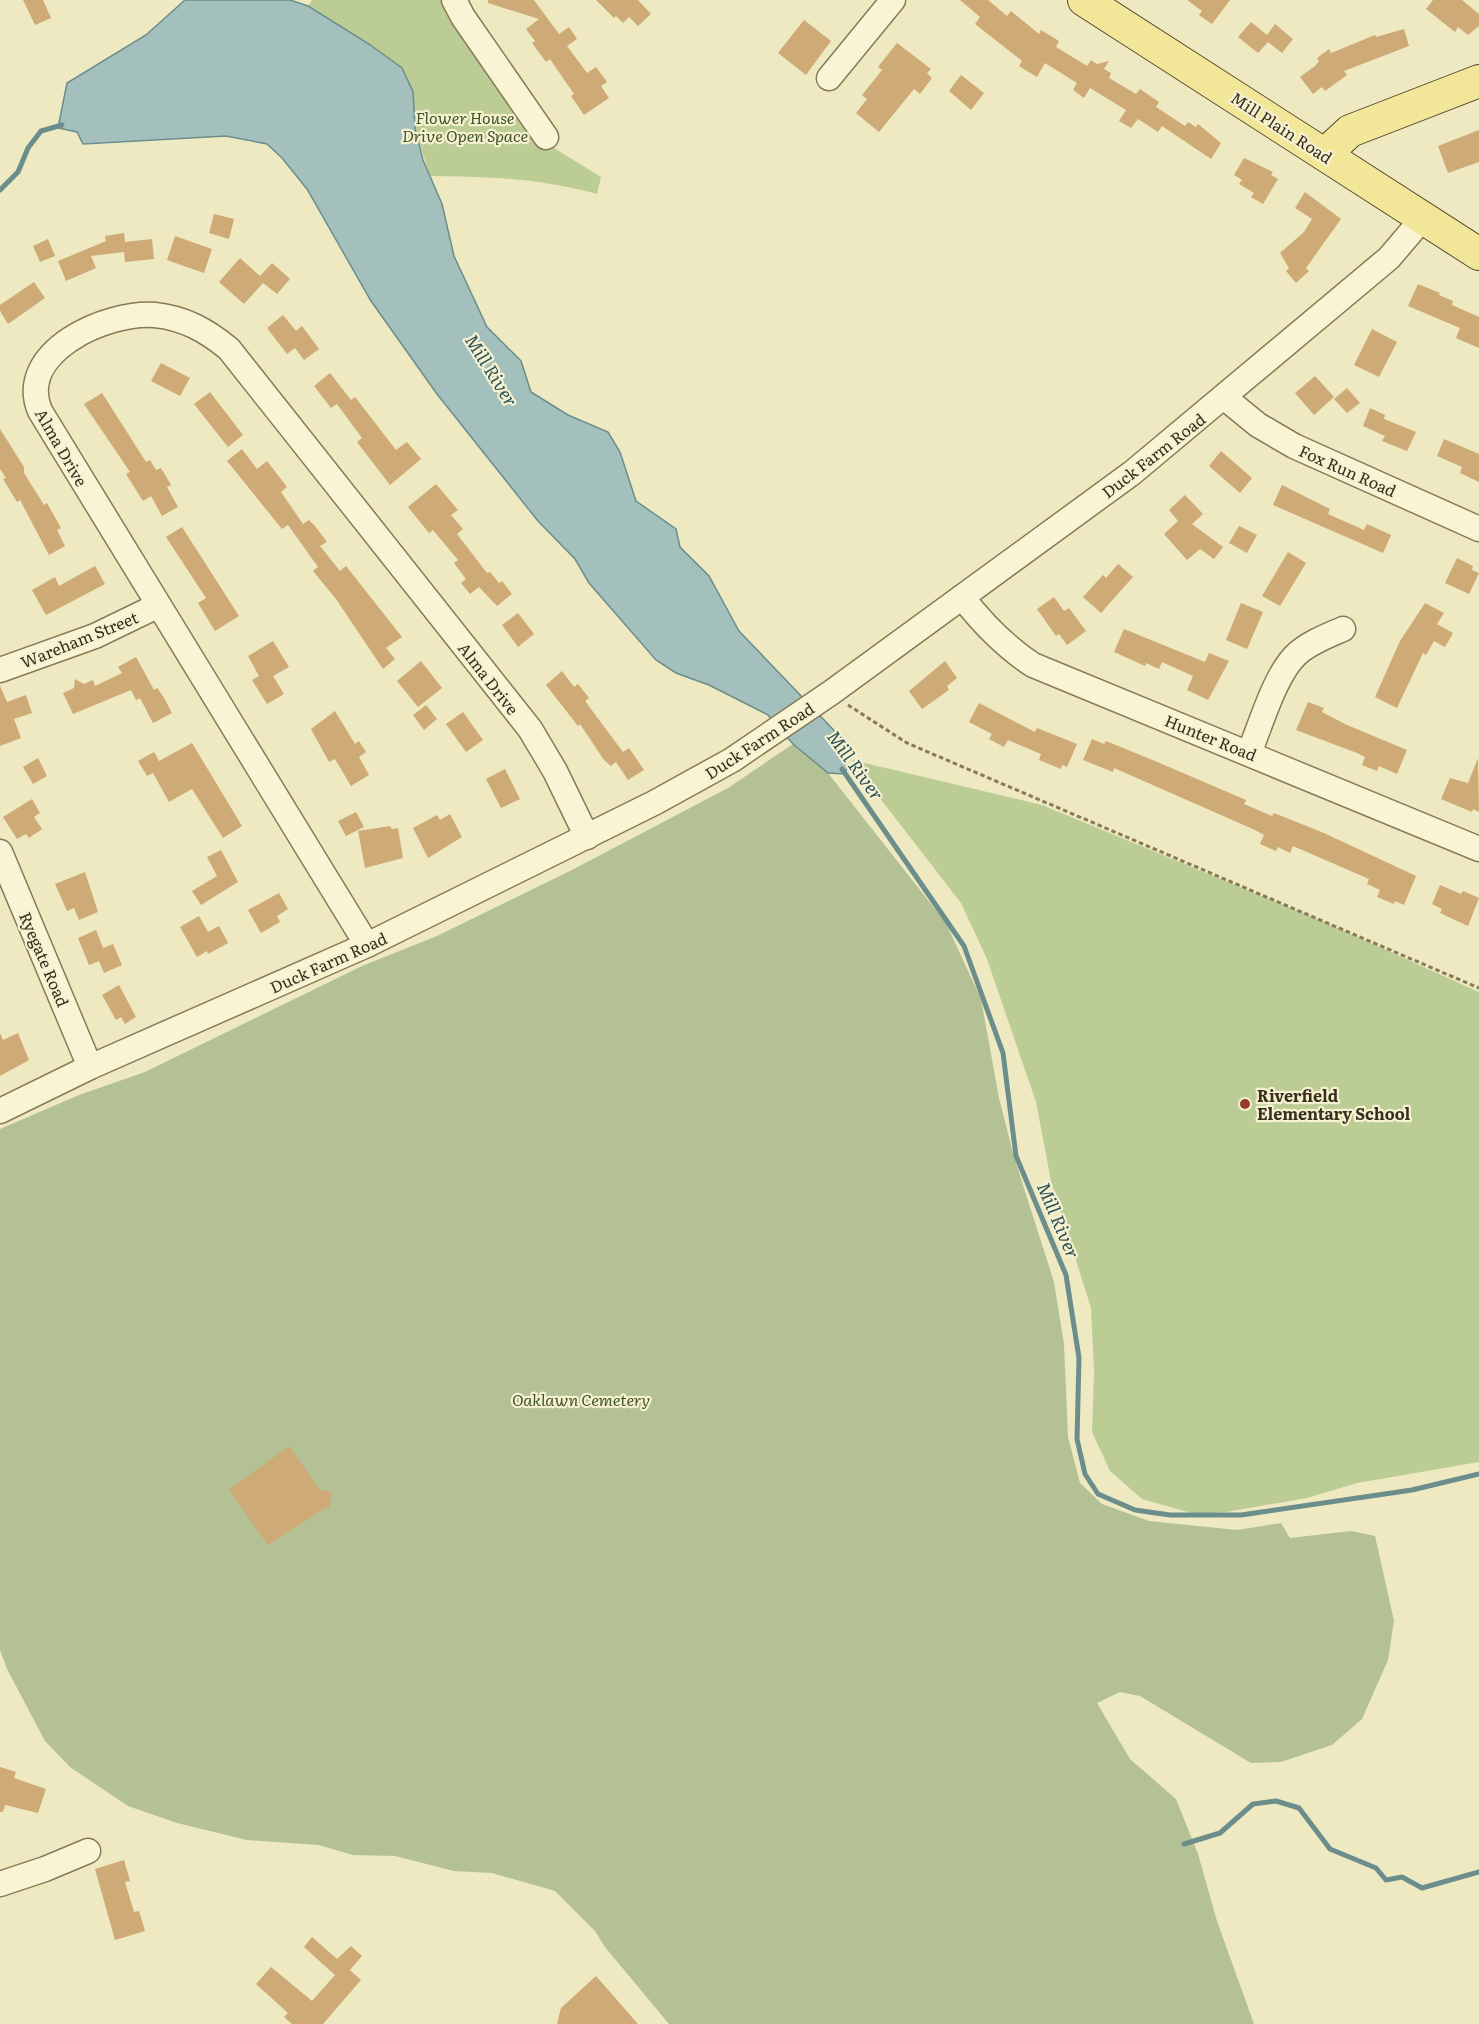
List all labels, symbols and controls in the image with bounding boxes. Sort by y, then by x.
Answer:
street label: Mill Plain Road [1227,85,1338,169]
park label: Flower House Drive Open Space [402,105,528,147]
water label: Mill River [459,329,525,411]
street label: Alma Drive [30,404,94,490]
street label: Duck Farm Road [1096,407,1210,503]
street label: Fox Run Road [1296,438,1401,502]
street label: Wareham Street [17,604,142,673]
street label: Alma Drive [453,637,525,719]
street label: Duck Farm Road [700,696,819,784]
street label: Hunter Road [1161,708,1261,766]
water label: Mill River [821,725,891,805]
street label: Ryegate Road [14,908,76,1010]
street label: Duck Farm Road [266,925,391,999]
place label: Riverfield Elementary School [1257,1083,1411,1125]
marker: Riverfield Elementary School [1238,1097,1252,1111]
water label: Mill River [1031,1178,1087,1262]
park label: Oaklawn Cemetery [512,1387,650,1411]

